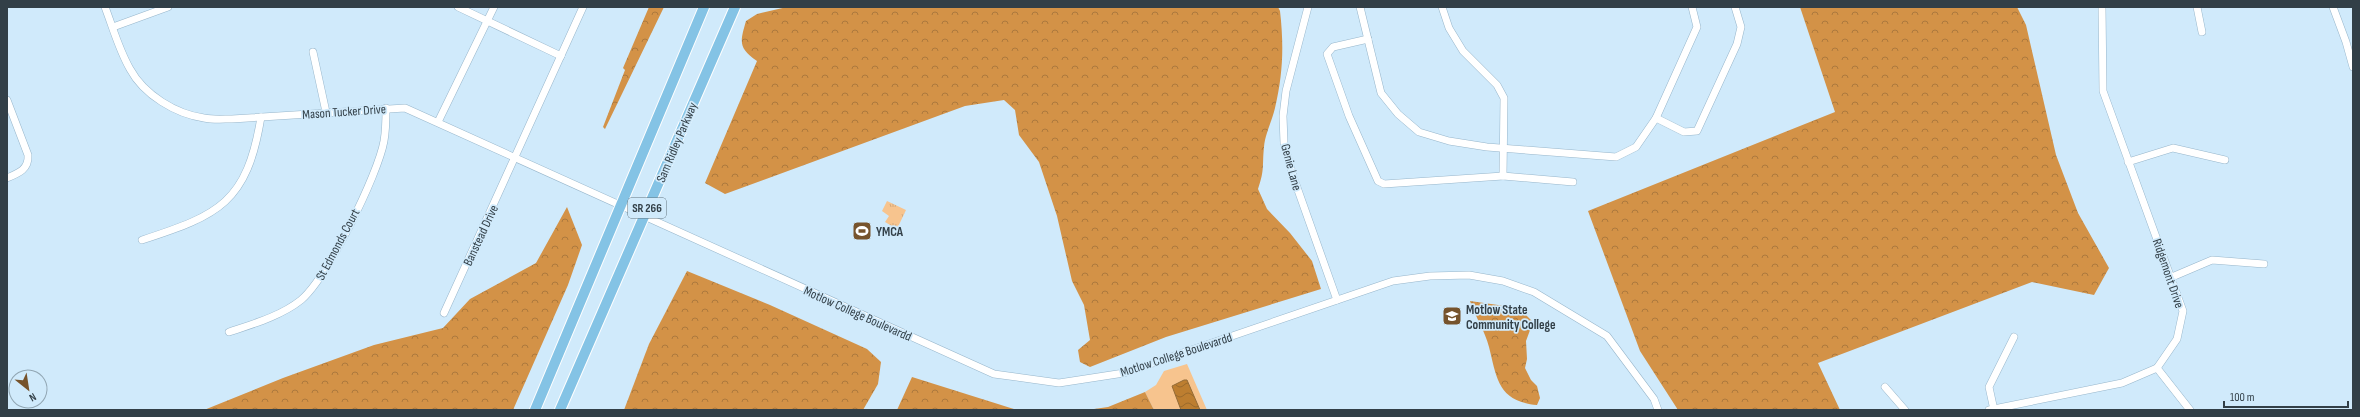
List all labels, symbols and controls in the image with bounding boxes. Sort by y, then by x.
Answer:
street label: Sam Ridley Parkway [653,100,701,185]
street label: Mason Tucker Drive [302,101,386,123]
street label: Genie Lane [1277,142,1305,192]
road number: SR 266 [628,198,666,218]
street label: Banstead Drive [460,202,502,268]
street label: St Edmonds Court [312,206,363,283]
sports icon: YMCA [851,220,873,242]
place label: YMCA [876,224,904,240]
street label: Ridgemont Drive [2149,237,2187,310]
street label: Motlow College Boulevardd [801,283,914,345]
place label: Motlow State Community College [1466,302,1556,333]
school or university icon: Motlow State Community College [1441,305,1463,327]
street label: Motlow College Boulevardd [1118,329,1234,381]
north arrow [8,369,48,409]
scale bar [2224,383,2348,409]
text: N [27,390,39,404]
text: 100 m [2230,390,2255,405]

